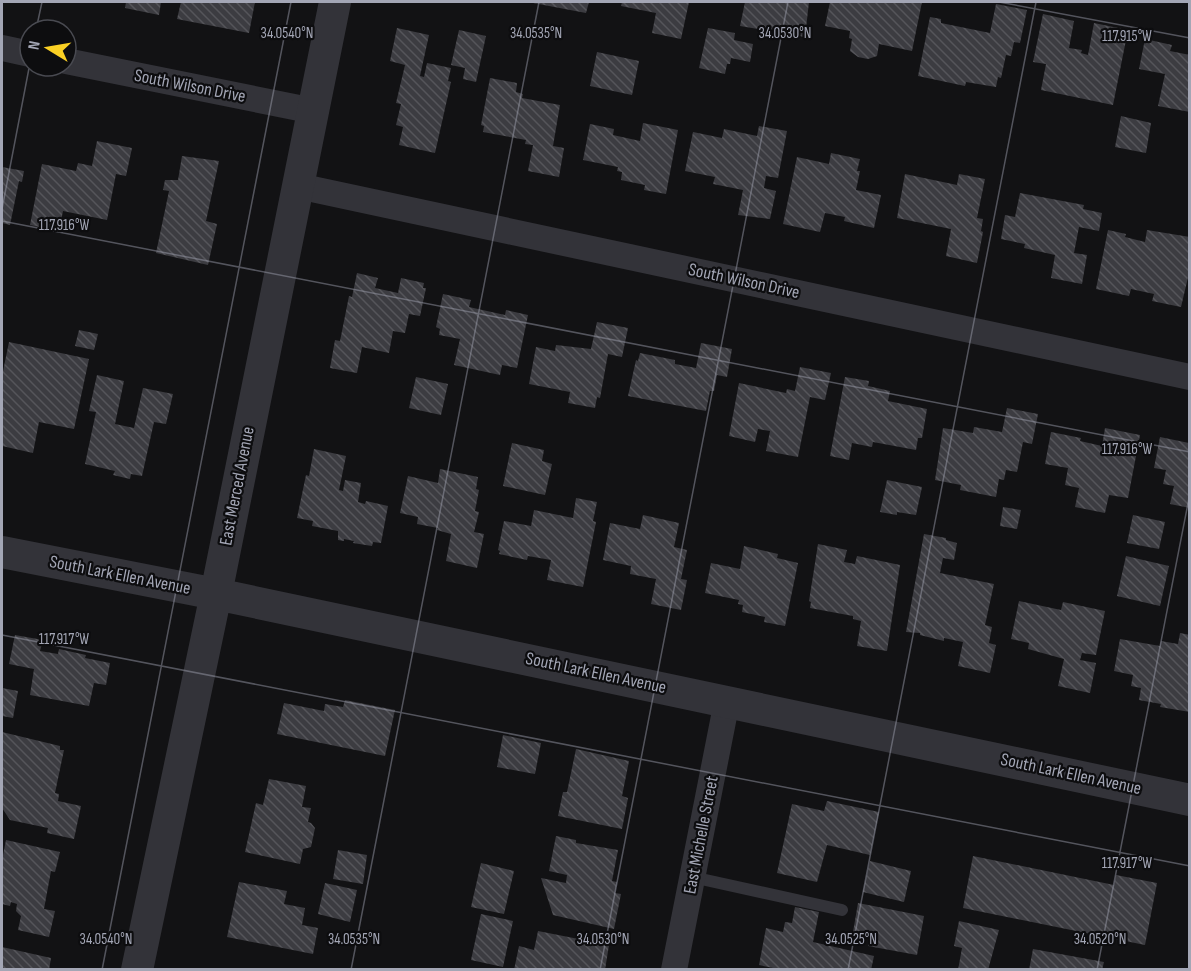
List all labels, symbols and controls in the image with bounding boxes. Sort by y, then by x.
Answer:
north arrow [18,18,78,78]
text: 34.0540°N [261,24,313,43]
text: 34.0535°N [510,24,562,43]
text: 34.0530°N [759,24,811,43]
text: 117.915°W [1102,27,1152,46]
text: N [25,39,45,51]
street label: South Wilson Drive [132,65,248,107]
text: 117.916°W [39,216,89,235]
street label: South Wilson Drive [687,259,801,303]
street label: East Merced Avenue [215,425,259,547]
text: 117.916°W [1102,440,1152,459]
street label: South Lark Ellen Avenue [48,551,192,599]
text: 117.917°W [39,630,89,649]
street label: South Lark Ellen Avenue [524,648,668,698]
street label: South Lark Ellen Avenue [999,749,1143,799]
street label: East Michelle Street [679,774,723,896]
text: 117.917°W [1102,854,1152,873]
text: 34.0540°N [80,930,132,949]
text: 34.0535°N [328,930,380,949]
text: 34.0530°N [577,930,629,949]
text: 34.0525°N [825,930,877,949]
text: 34.0520°N [1074,930,1126,949]

